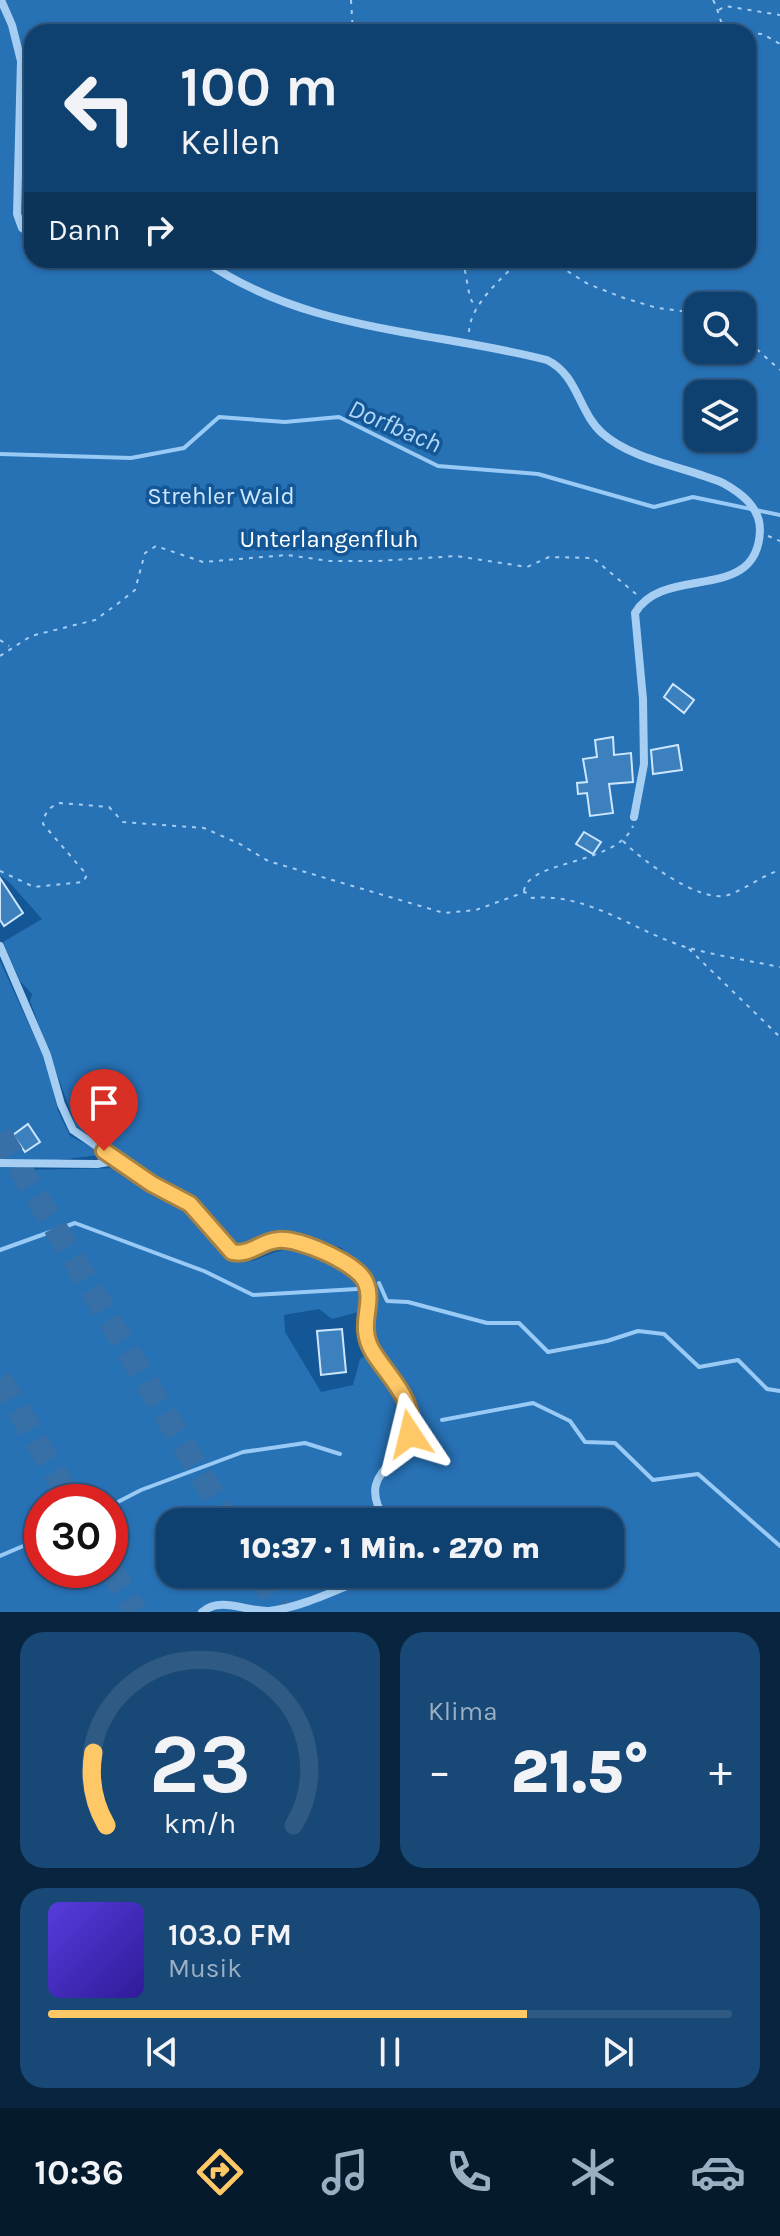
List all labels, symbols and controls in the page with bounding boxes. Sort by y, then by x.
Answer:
text: 100 m [180,54,338,119]
icon: left [48,56,152,160]
text: Kellen [180,121,281,163]
icon: right [137,208,181,252]
text: Dann [48,212,121,248]
map controls [684,292,756,452]
button: search [684,292,756,364]
button: layers [684,380,756,452]
water label: Dorfbach [344,393,446,459]
park label: Strehler Wald [147,482,295,510]
street label: Unterlangenfluh [240,525,418,553]
pin [70,1069,138,1151]
icon: arrive [82,1081,126,1125]
position arrow [368,1392,452,1476]
speed limit sign: 30 [24,1484,128,1588]
text: 10:37 · 1 Min. · 270 m [240,1530,540,1566]
text: Klima [428,1696,497,1727]
text: 23 [149,1716,251,1813]
text: 21.5° [511,1737,649,1807]
text: − [428,1746,451,1797]
text: + [709,1746,732,1797]
text: km/h [164,1807,236,1840]
text: 103.0 FM [168,1917,292,1953]
text: Musik [168,1953,242,1984]
icon: previous [140,2030,184,2074]
icon: pause [368,2030,412,2074]
icon: next [596,2030,640,2074]
icon: directions [192,2144,248,2200]
icon: music [317,2144,373,2200]
icon: phone [441,2144,497,2200]
icon: climate [565,2144,621,2200]
icon: car [690,2144,746,2200]
text: 10:36 [34,2151,124,2193]

